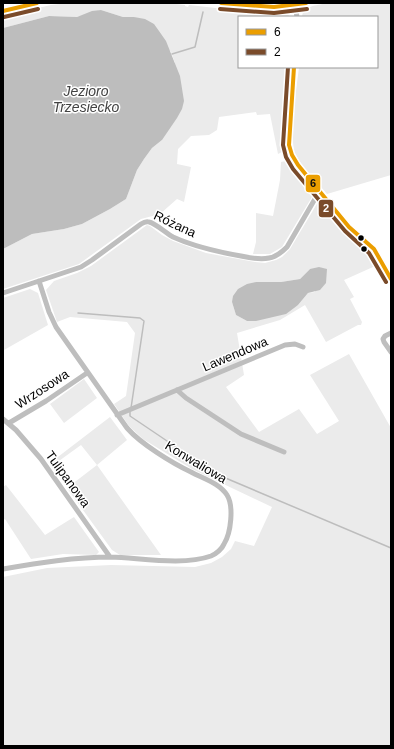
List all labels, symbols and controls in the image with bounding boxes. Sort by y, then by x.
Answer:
legend [238,16,378,68]
text: 6 [274,25,281,39]
text: 2 [274,45,281,59]
water label: Jezioro Trzesiecko [53,83,120,115]
line badge: 6 [305,174,321,193]
text: 6 [310,177,316,189]
line badge: 2 [318,199,334,218]
text: 2 [323,202,329,214]
street label: Różana [152,208,199,241]
unlabelled marker [356,233,366,243]
unlabelled marker [359,244,369,254]
street label: Lawendowa [200,333,271,374]
street label: Wrzosowa [13,366,72,412]
street label: Konwaliowa [162,438,230,487]
street label: Tulipanowa [43,448,94,511]

